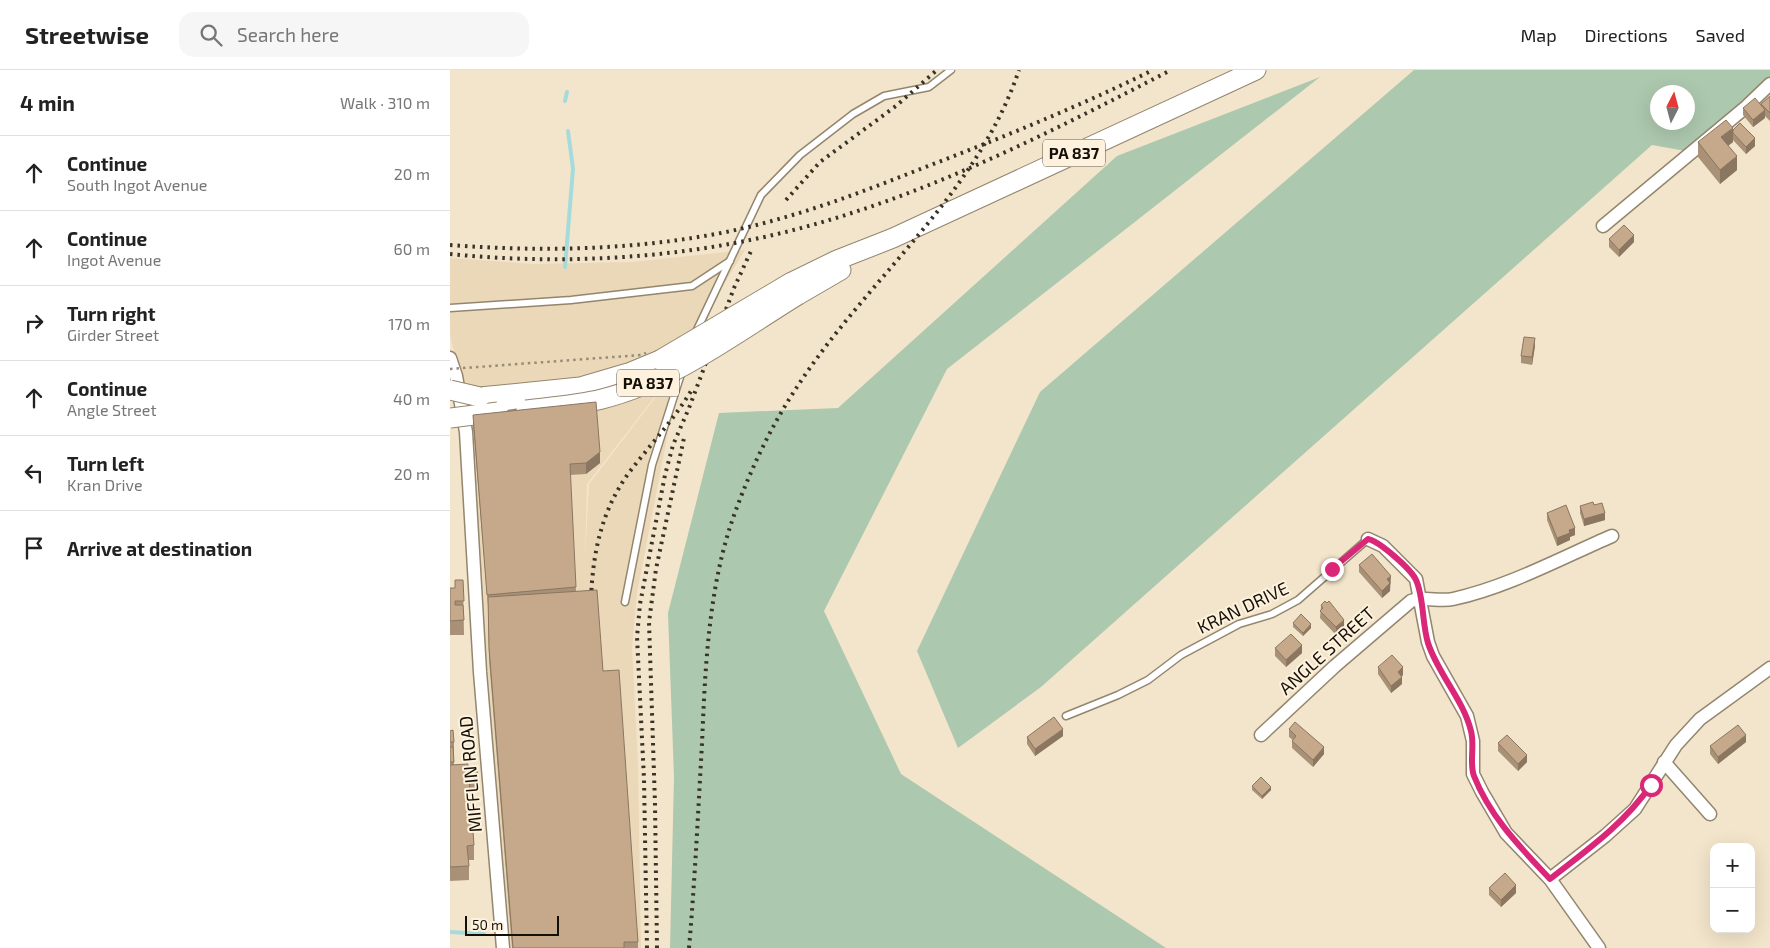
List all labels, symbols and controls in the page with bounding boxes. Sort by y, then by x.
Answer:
search box [179,12,529,57]
text: Streetwise [25,20,149,49]
icon: search [197,21,225,49]
text: Search here [237,23,339,46]
text: Map [1520,24,1557,46]
text: Directions [1585,24,1668,46]
text: Saved [1696,24,1745,46]
north arrow [1650,85,1695,130]
text: 4 min [20,90,75,115]
text: Walk · 310 m [340,93,430,112]
road number: PA 837 [1043,140,1105,166]
text: Continue [67,152,147,175]
icon: ahead [20,159,48,187]
text: 20 m [394,164,430,183]
text: South Ingot Avenue [67,175,207,194]
text: Continue [67,227,147,250]
icon: ahead [20,234,48,262]
text: 60 m [394,239,430,258]
text: Ingot Avenue [67,250,161,269]
text: Turn right [67,302,155,325]
icon: right [20,309,48,337]
text: 170 m [388,314,430,333]
text: Girder Street [67,325,159,344]
road number: PA 837 [617,370,679,396]
text: Continue [67,377,147,400]
icon: ahead [20,384,48,412]
text: 40 m [393,389,430,408]
text: Angle Street [67,400,157,419]
text: Turn left [67,452,144,475]
icon: left [20,459,48,487]
text: 20 m [394,464,430,483]
text: Kran Drive [67,475,143,494]
icon: arrive [20,534,48,562]
text: Arrive at destination [67,537,252,560]
route end [1321,558,1344,581]
street label: KRAN DRIVE [1193,576,1292,638]
street label: ANGLE STREET [1274,601,1379,699]
street label: MIFFLIN ROAD [454,715,486,833]
route start [1640,774,1663,797]
map controls [1710,843,1755,933]
button: + [1710,843,1755,888]
button: − [1710,888,1755,933]
scale bar [465,913,559,936]
text: 50 m [472,916,503,933]

